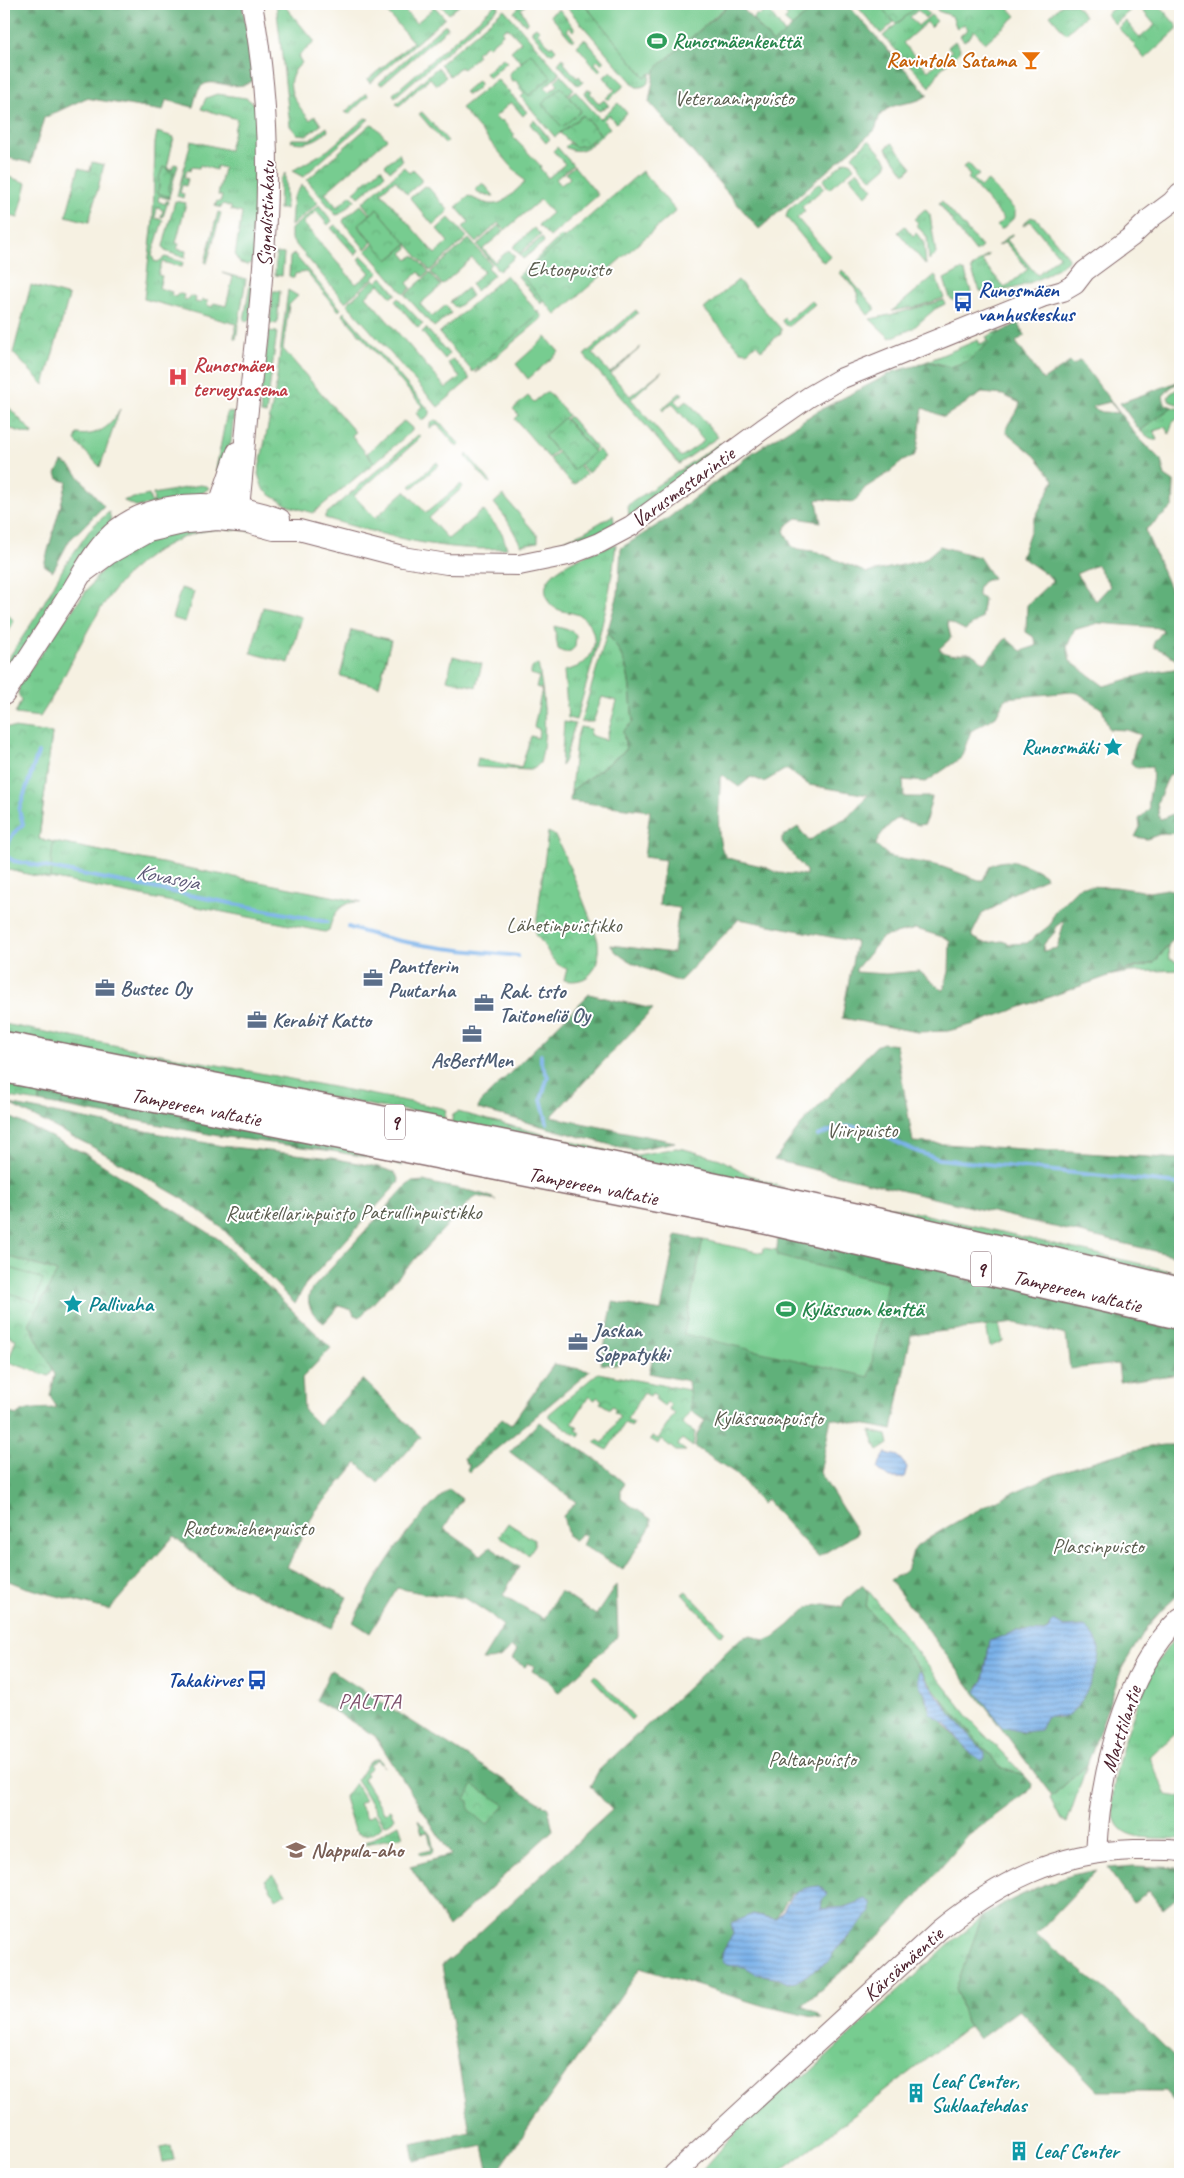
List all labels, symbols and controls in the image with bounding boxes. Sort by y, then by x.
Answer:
place label: Runosmäenkenttä [672,28,803,54]
sports icon: Runosmäenkenttä [646,30,668,52]
place label: Ravintola Satama [886,47,1018,73]
bar icon: Ravintola Satama [1020,49,1042,71]
park label: Veteraaninpuisto [674,85,796,111]
street label: Signalistinkatu [251,160,281,267]
park label: Ehtoopuisto [527,256,613,282]
place label: Runosmäen vanhuskeskus [978,277,1077,327]
bus stop icon: Runosmäen vanhuskeskus [952,291,974,313]
place label: Runosmäen terveysasema [193,352,288,402]
hospital icon: Runosmäen terveysasema [167,366,189,388]
street label: Varusmestarintie [626,440,742,533]
place label: Runosmäki [1022,734,1101,760]
place icon: Runosmäki [1102,736,1124,758]
water label: Kovasoja [134,857,204,897]
park label: Lähetinpuistikko [506,912,623,938]
place label: Pantterin Puutarha [388,953,459,1003]
office icon: Pantterin Puutarha [362,967,384,989]
place label: Bustec Oy [120,975,193,1001]
office icon: Bustec Oy [94,977,116,999]
place label: Rak. tsto Taitoneliö Oy [499,978,592,1028]
office icon: Rak. tsto Taitoneliö Oy [473,992,495,1014]
place label: Kerabit Katto [272,1007,374,1033]
office icon: Kerabit Katto [246,1009,268,1031]
office icon: AsBestMen [461,1023,483,1045]
place label: AsBestMen [431,1047,514,1073]
street label: Tampereen valtatie [129,1082,264,1133]
road number: 9 [385,1104,405,1140]
park label: Viiripuisto [827,1117,899,1143]
street label: Tampereen valtatie [526,1161,661,1212]
park label: Patrullinpuistikko [360,1199,483,1225]
park label: Ruutikellarinpuisto [226,1200,356,1226]
road number: 9 [971,1252,991,1286]
street label: Tampereen valtatie [1010,1264,1145,1319]
place label: Pallivaha [88,1291,155,1317]
place icon: Pallivaha [62,1293,84,1315]
place label: Kylässuon kenttä [801,1296,926,1322]
sports icon: Kylässuon kenttä [775,1298,797,1320]
place label: Jaskan Soppatykki [591,1317,672,1367]
office icon: Jaskan Soppatykki [567,1331,589,1353]
park label: Kylässuonpuisto [713,1405,825,1431]
park label: Ruotumiehenpuisto [182,1515,315,1541]
park label: Plassinpuisto [1052,1533,1146,1559]
place label: Takakirves [168,1667,245,1693]
bus stop icon: Takakirves [246,1669,268,1691]
street label: Marttilantie [1095,1682,1147,1775]
district label: PALTTA [338,1687,402,1715]
park label: Paltanpuisto [768,1746,858,1772]
place label: Nappula-aho [311,1837,406,1863]
school or university icon: Nappula-aho [285,1839,307,1861]
street label: Kärsämäentie [858,1921,949,2007]
place label: Leaf Center, Suklaatehdas [931,2068,1029,2118]
building icon: Leaf Center, Suklaatehdas [905,2082,927,2104]
place label: Leaf Center [1034,2138,1121,2164]
building icon: Leaf Center [1008,2140,1030,2162]

